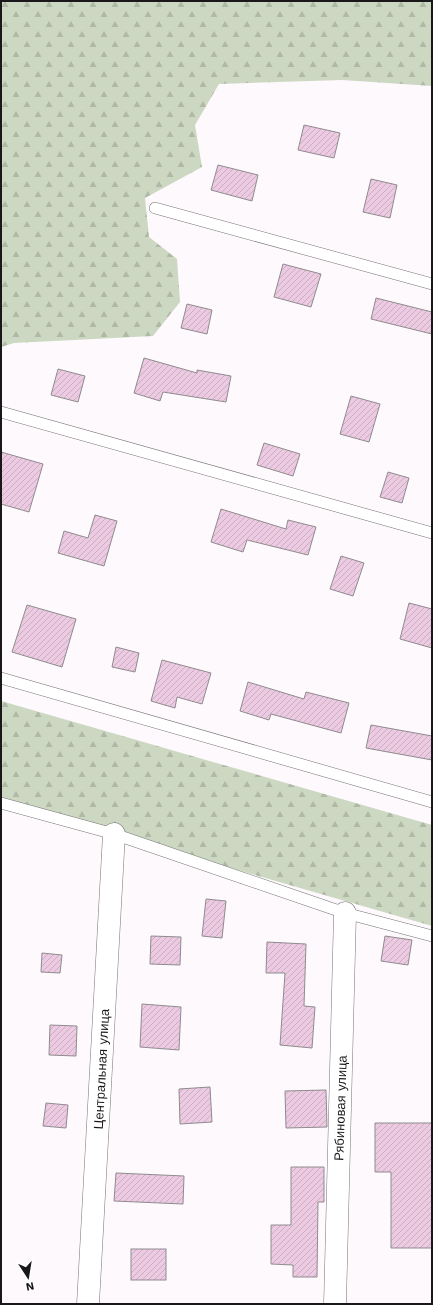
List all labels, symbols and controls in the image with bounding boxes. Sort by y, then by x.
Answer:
street label: Центральная улица [91,1008,112,1130]
street label: Рябиновая улица [331,1054,350,1161]
north arrow [8,1257,48,1297]
text: N [25,1279,35,1293]

